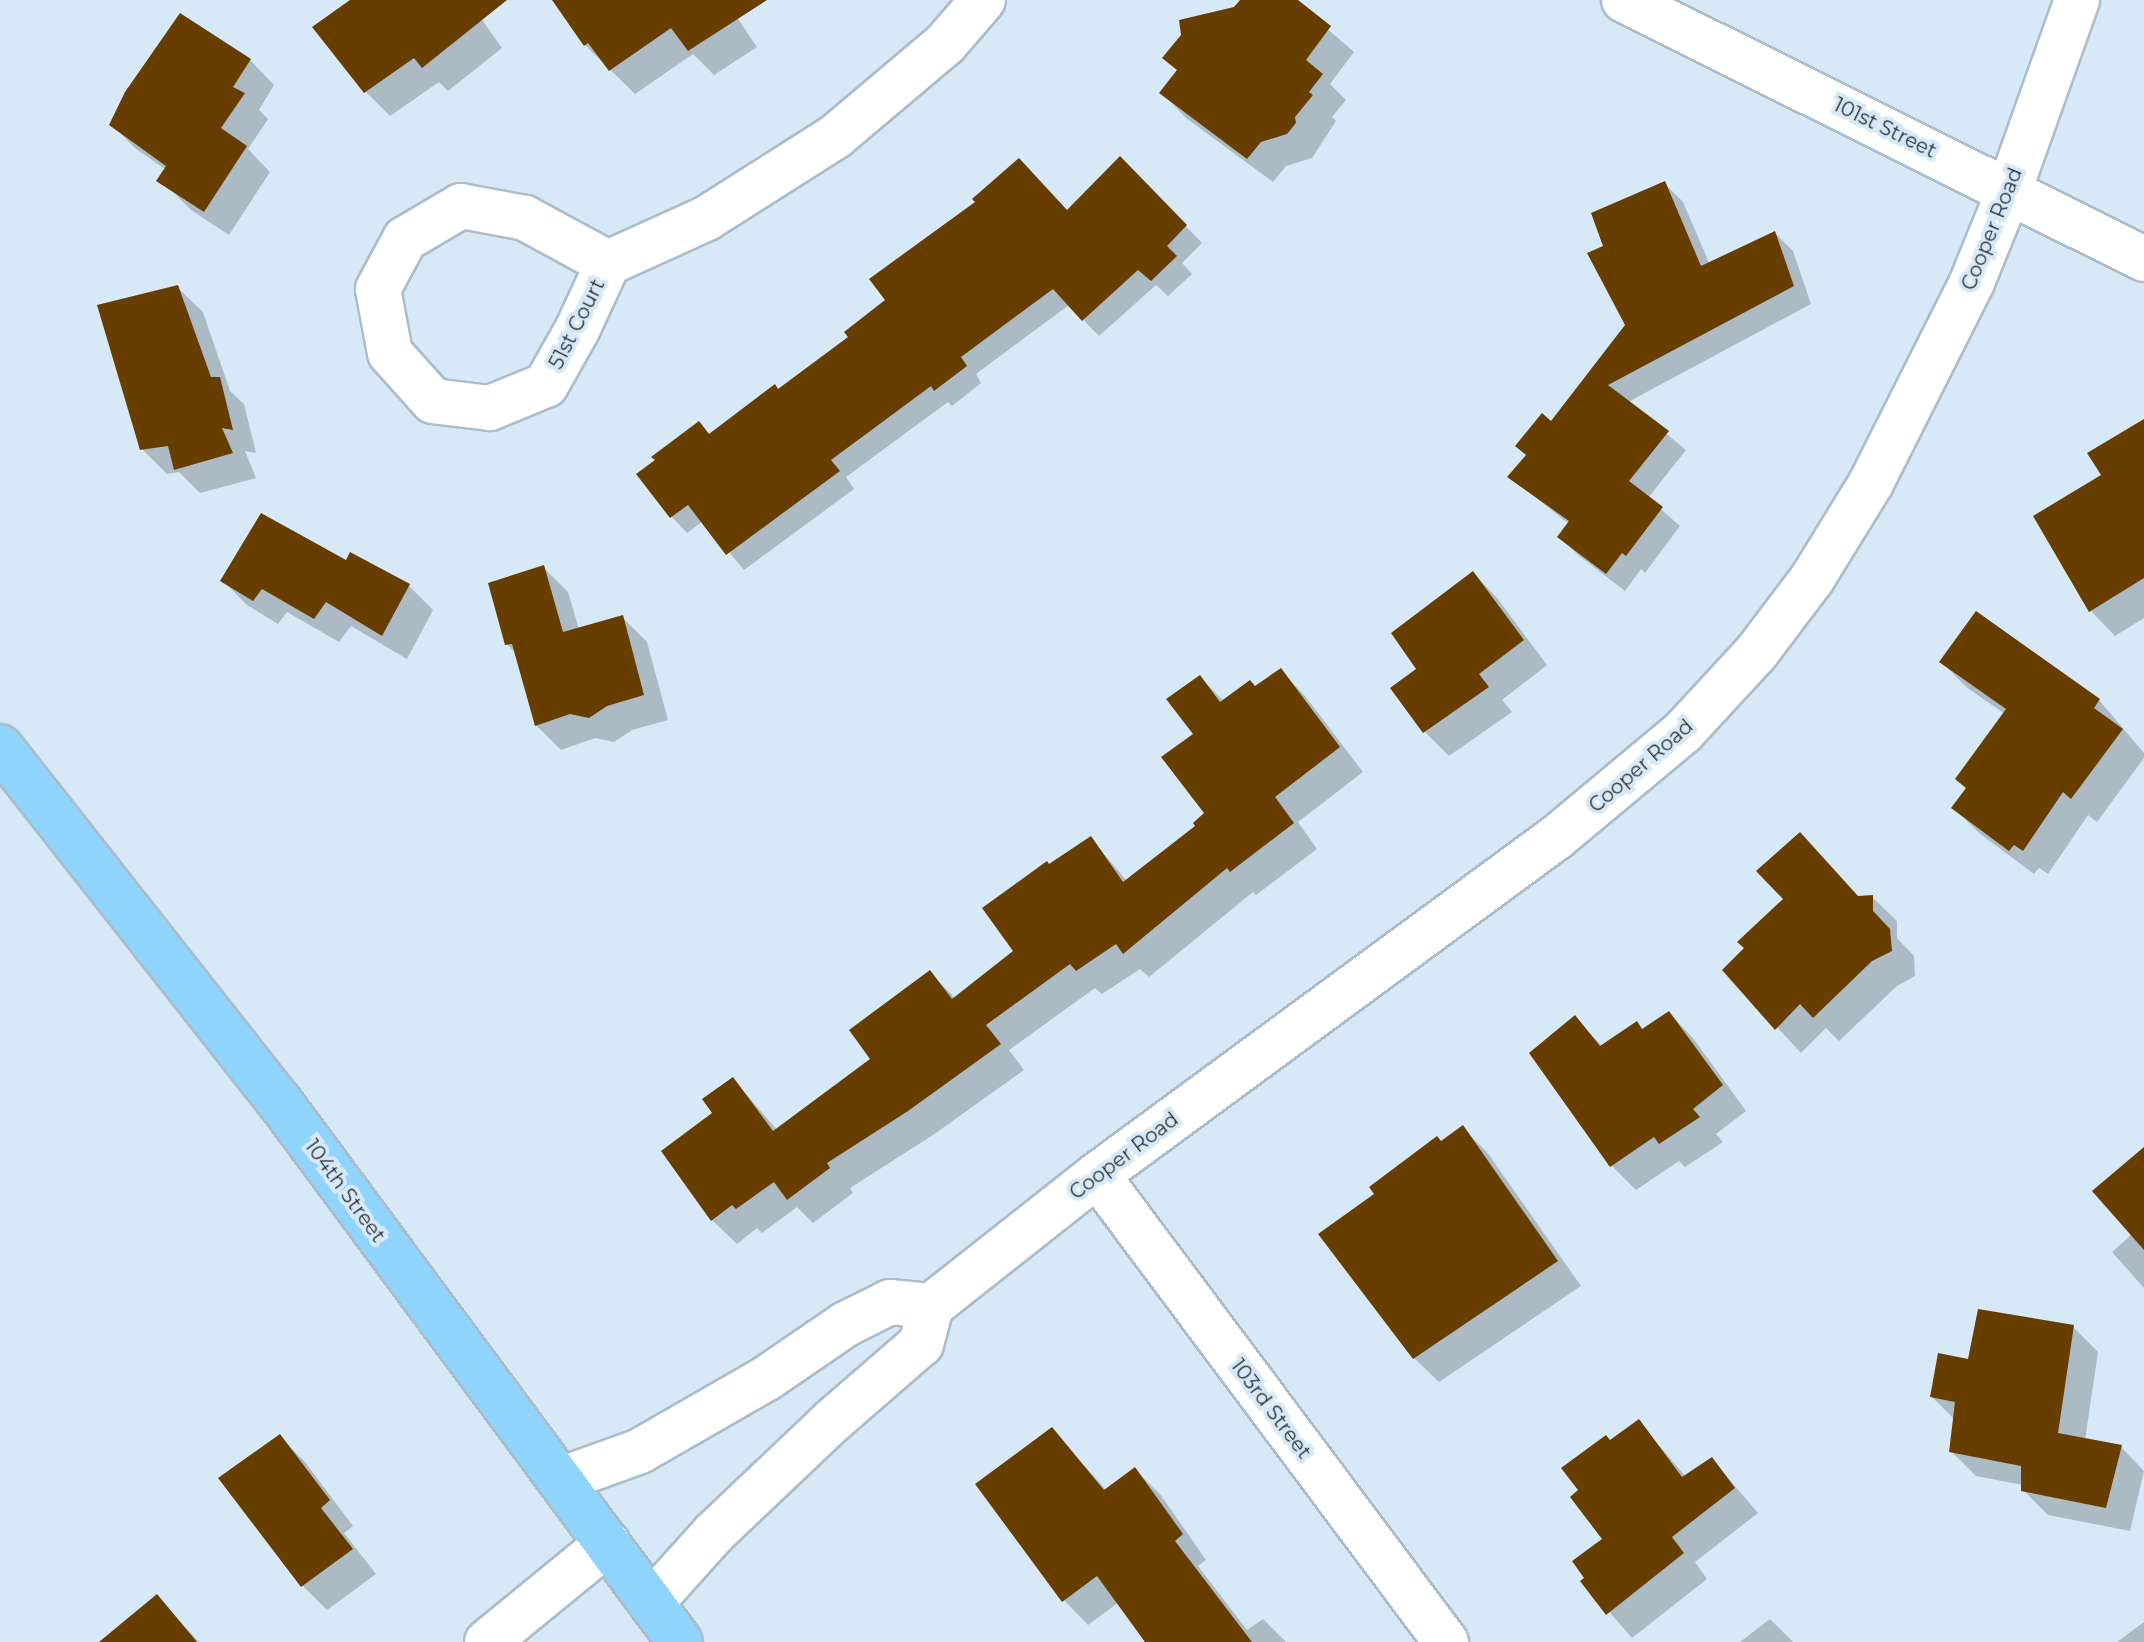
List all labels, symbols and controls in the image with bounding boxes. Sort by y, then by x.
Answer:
street label: 101st Street [1830,93,1940,163]
street label: Cooper Road [1957,164,2027,294]
street label: 51st Court [544,275,610,373]
street label: Cooper Road [1584,714,1698,818]
street label: Cooper Road [1065,1107,1183,1205]
street label: 104th Street [300,1135,390,1247]
street label: 103rd Street [1226,1354,1316,1464]

